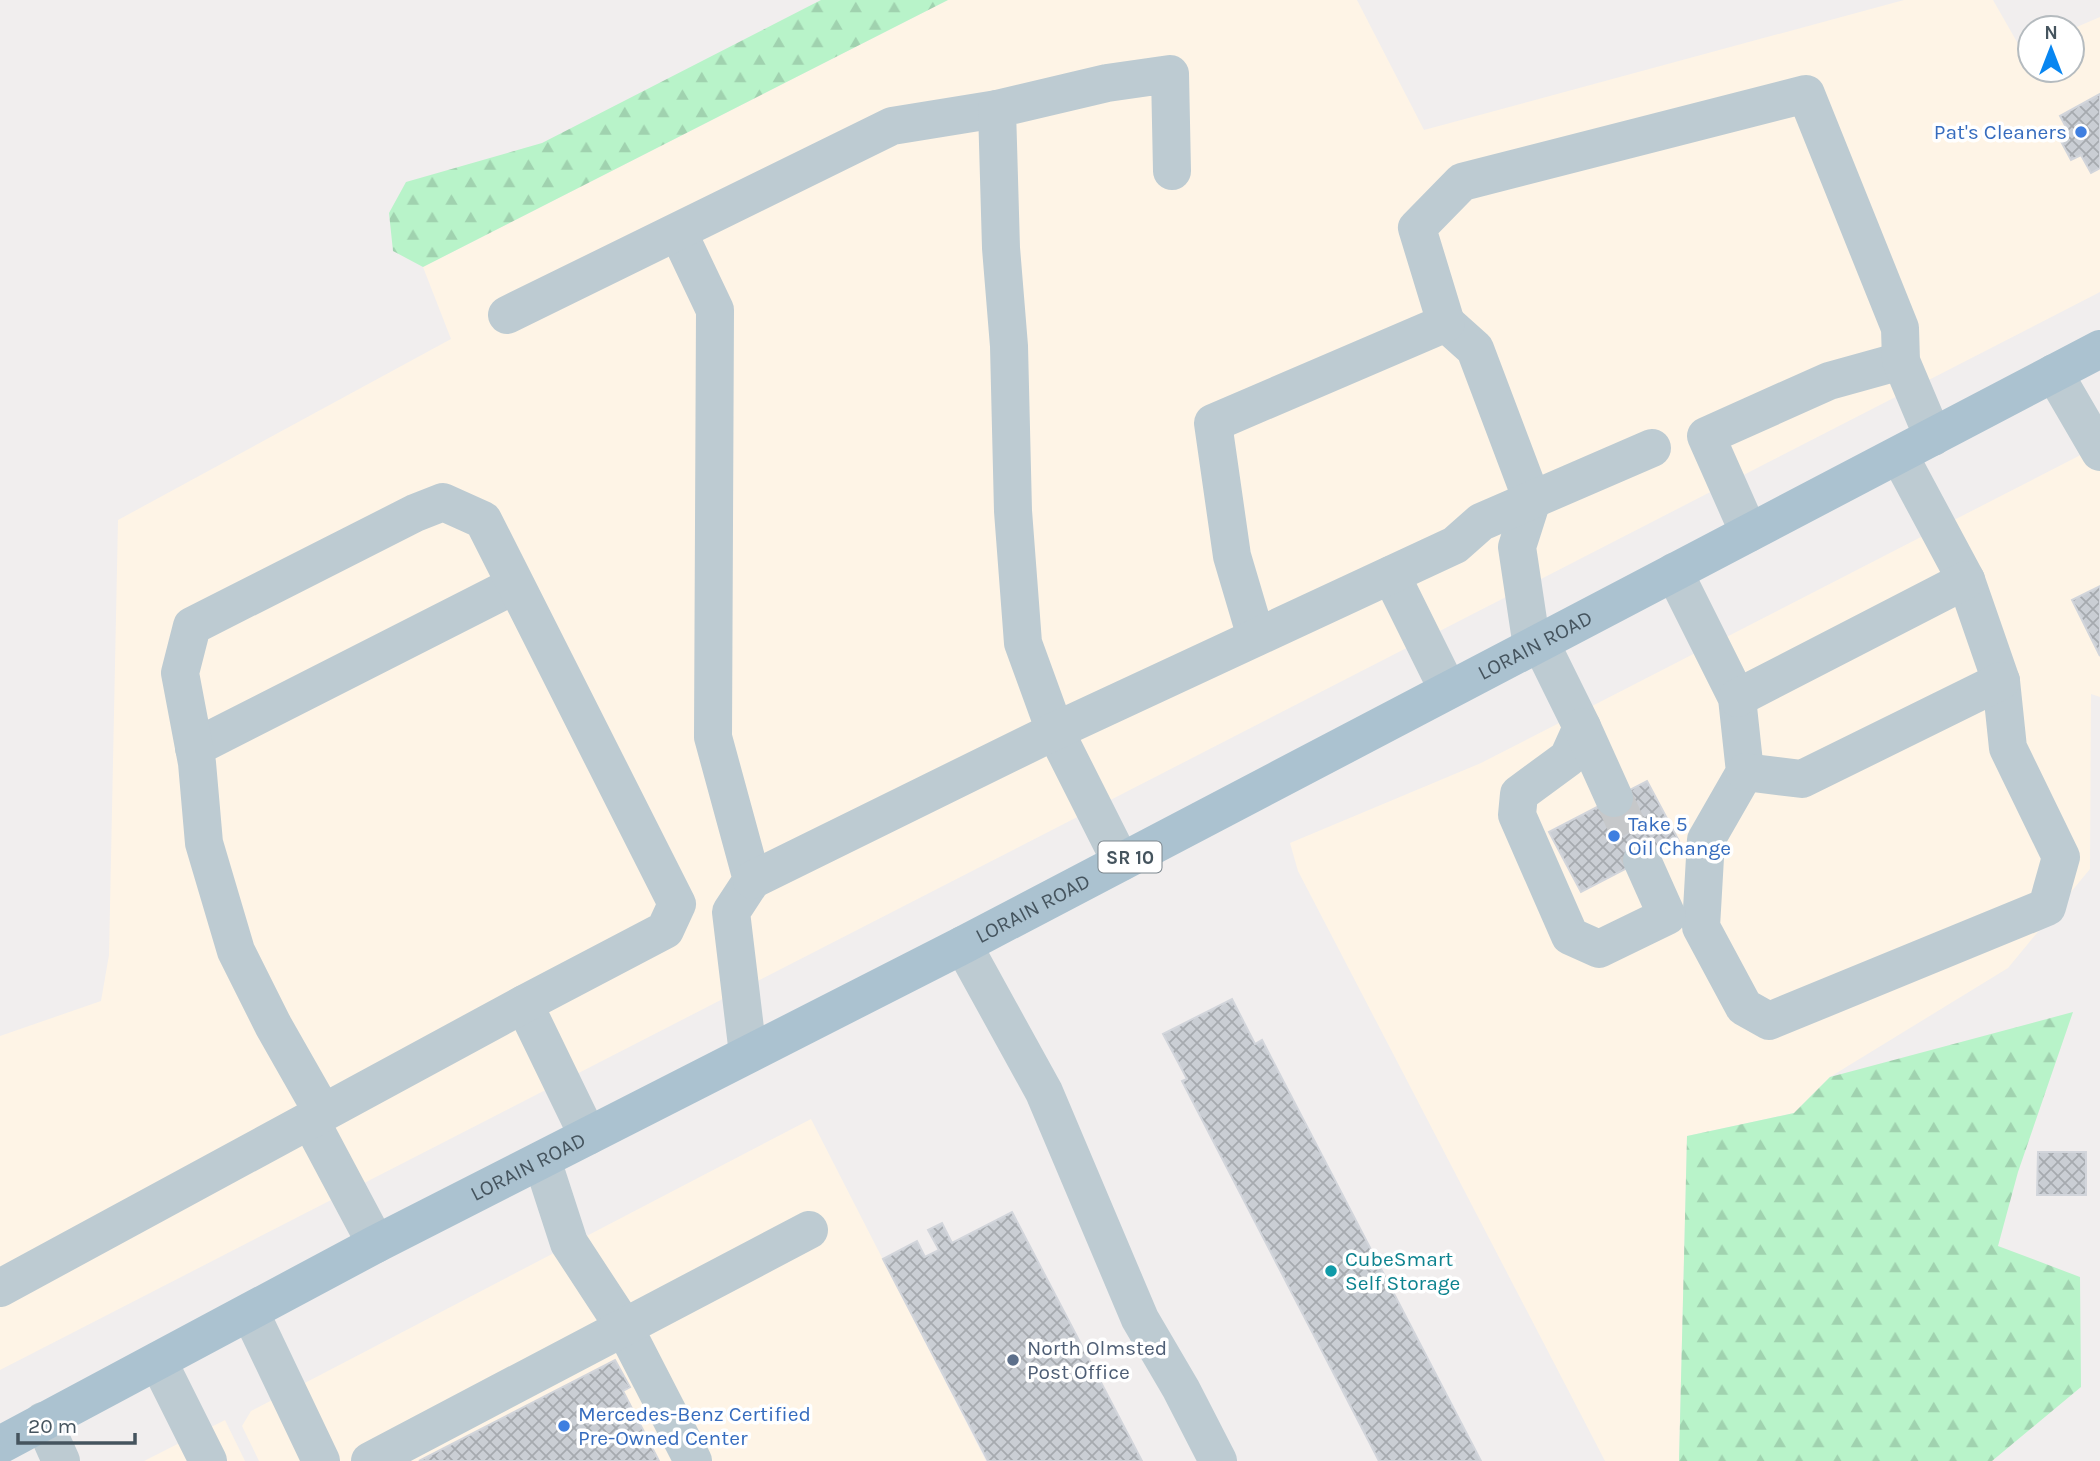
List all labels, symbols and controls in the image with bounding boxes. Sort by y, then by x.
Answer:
north arrow [2016,14,2086,84]
text: N [2044,22,2058,44]
place label: Pat's Cleaners [1934,120,2067,144]
marker: Pat's Cleaners [2073,124,2089,140]
street label: LORAIN ROAD [1474,605,1596,685]
place label: Take 5 Oil Change [1628,812,1731,860]
marker: Take 5 Oil Change [1606,828,1622,844]
road number: SR 10 [1098,842,1162,872]
street label: LORAIN ROAD [971,868,1094,948]
street label: LORAIN ROAD [466,1127,590,1206]
place label: CubeSmart Self Storage [1345,1247,1460,1295]
marker: CubeSmart Self Storage [1323,1263,1339,1279]
place label: North Olmsted Post Office [1027,1336,1167,1384]
marker: North Olmsted Post Office [1005,1352,1021,1368]
scale bar [18,1402,135,1446]
place label: Mercedes-Benz Certified Pre-Owned Center [578,1402,811,1450]
text: 20 m [28,1414,77,1438]
marker: Mercedes-Benz Certified Pre-Owned Center [556,1418,572,1434]

